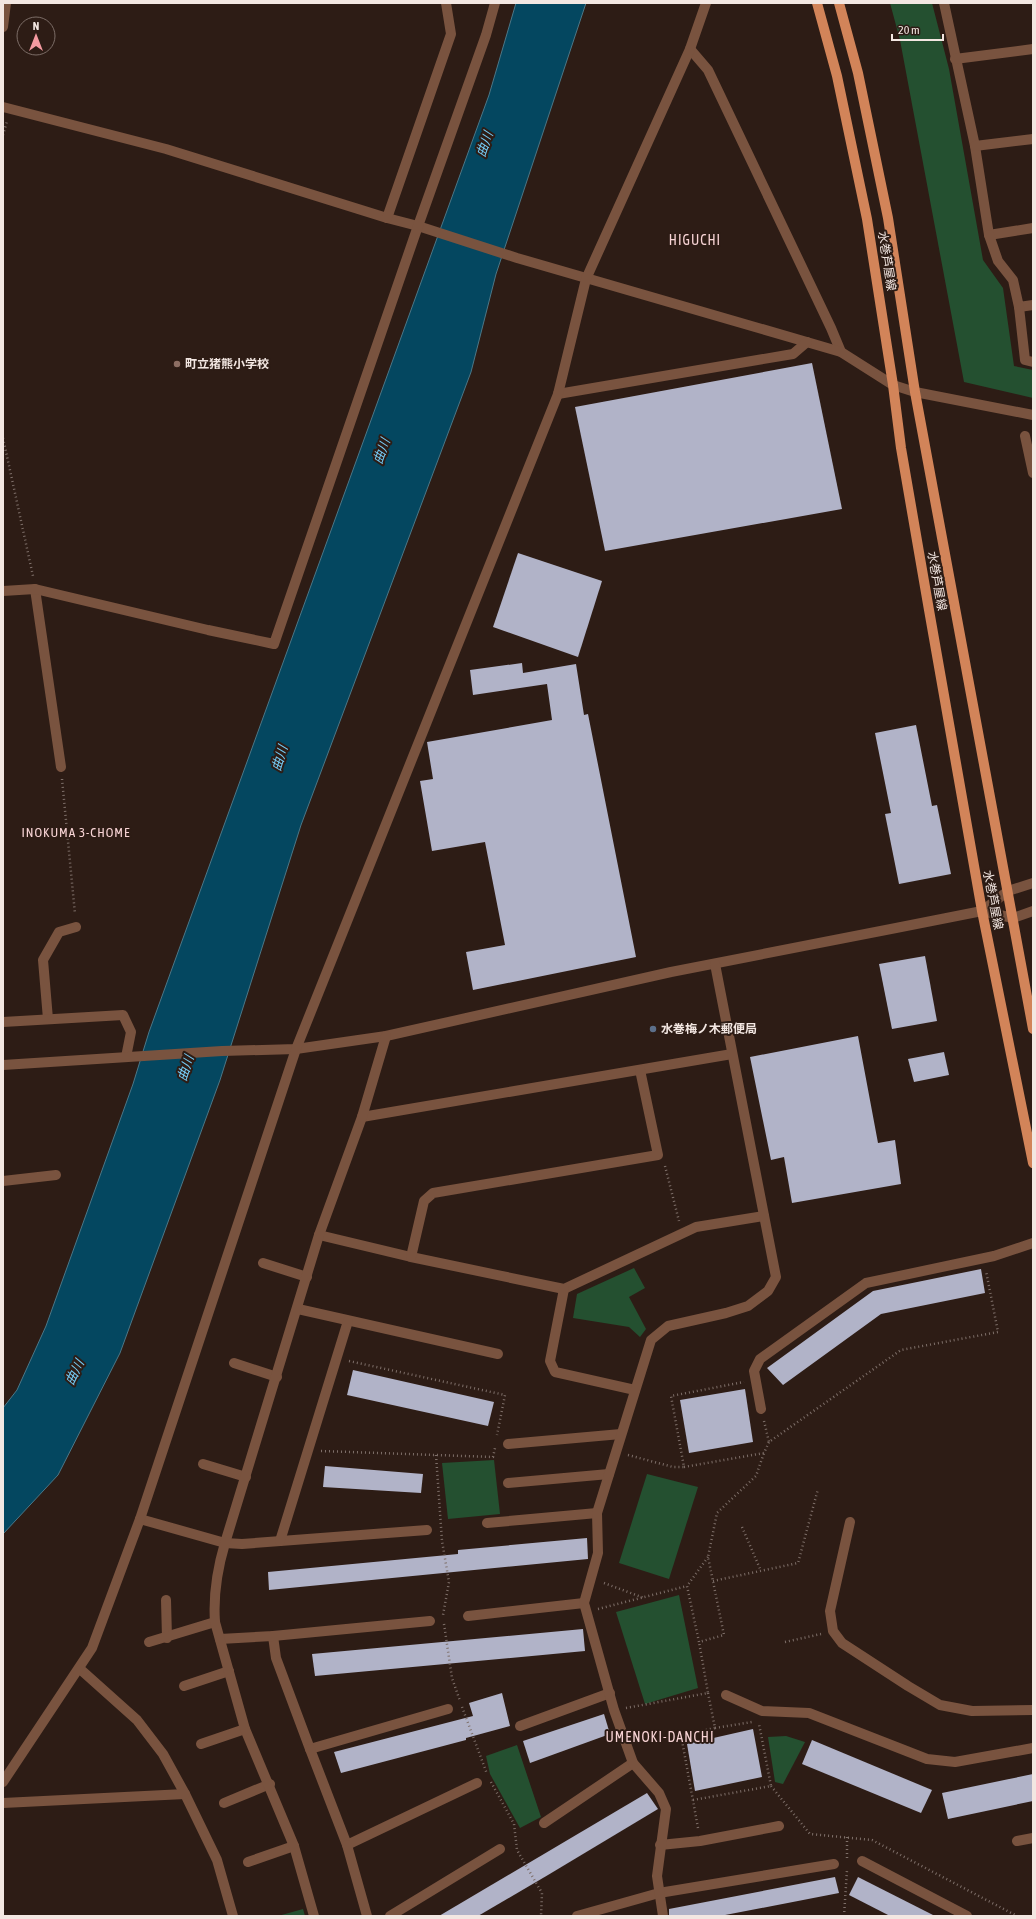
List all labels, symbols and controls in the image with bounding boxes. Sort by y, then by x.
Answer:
north arrow [16,16,56,56]
scale bar [892,16,943,42]
text: N [33,20,39,32]
text: 20 m [898,23,920,37]
water label: 曲川 [473,128,496,159]
street label: 水巻芦屋線 [875,230,899,292]
district label: HIGUCHI [669,232,721,248]
place label: 町立猪熊小学校 [185,357,269,371]
marker: 町立猪熊小学校 [172,359,182,369]
water label: 曲川 [370,435,393,466]
street label: 水巻芦屋線 [925,550,949,612]
water label: 曲川 [269,742,291,773]
district label: INOKUMA 3-CHOME [21,825,131,840]
street label: 水巻芦屋線 [980,869,1006,931]
place label: 水巻梅ノ木郵便局 [661,1022,757,1036]
marker: 水巻梅ノ木郵便局 [648,1024,658,1034]
water label: 曲川 [174,1052,197,1083]
water label: 曲川 [62,1355,88,1387]
district label: UMENOKI-DANCHI [606,1729,714,1745]

